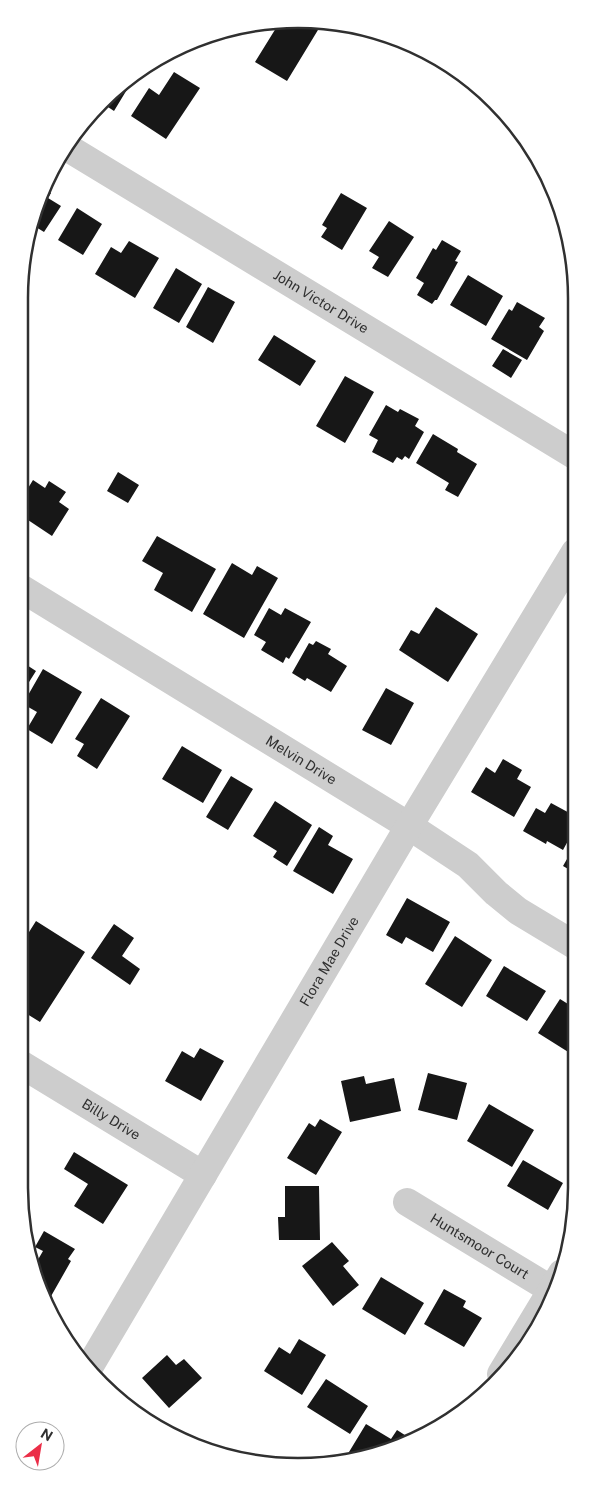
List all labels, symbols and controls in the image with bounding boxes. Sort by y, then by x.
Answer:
street label: John Victor Drive [271,267,372,337]
street label: Melvin Drive [263,732,340,788]
street label: Flora Mae Drive [296,913,362,1009]
street label: Billy Drive [79,1095,143,1143]
street label: Huntsmoor Court [427,1210,532,1282]
north arrow [15,1421,65,1471]
text: N [38,1425,56,1445]

